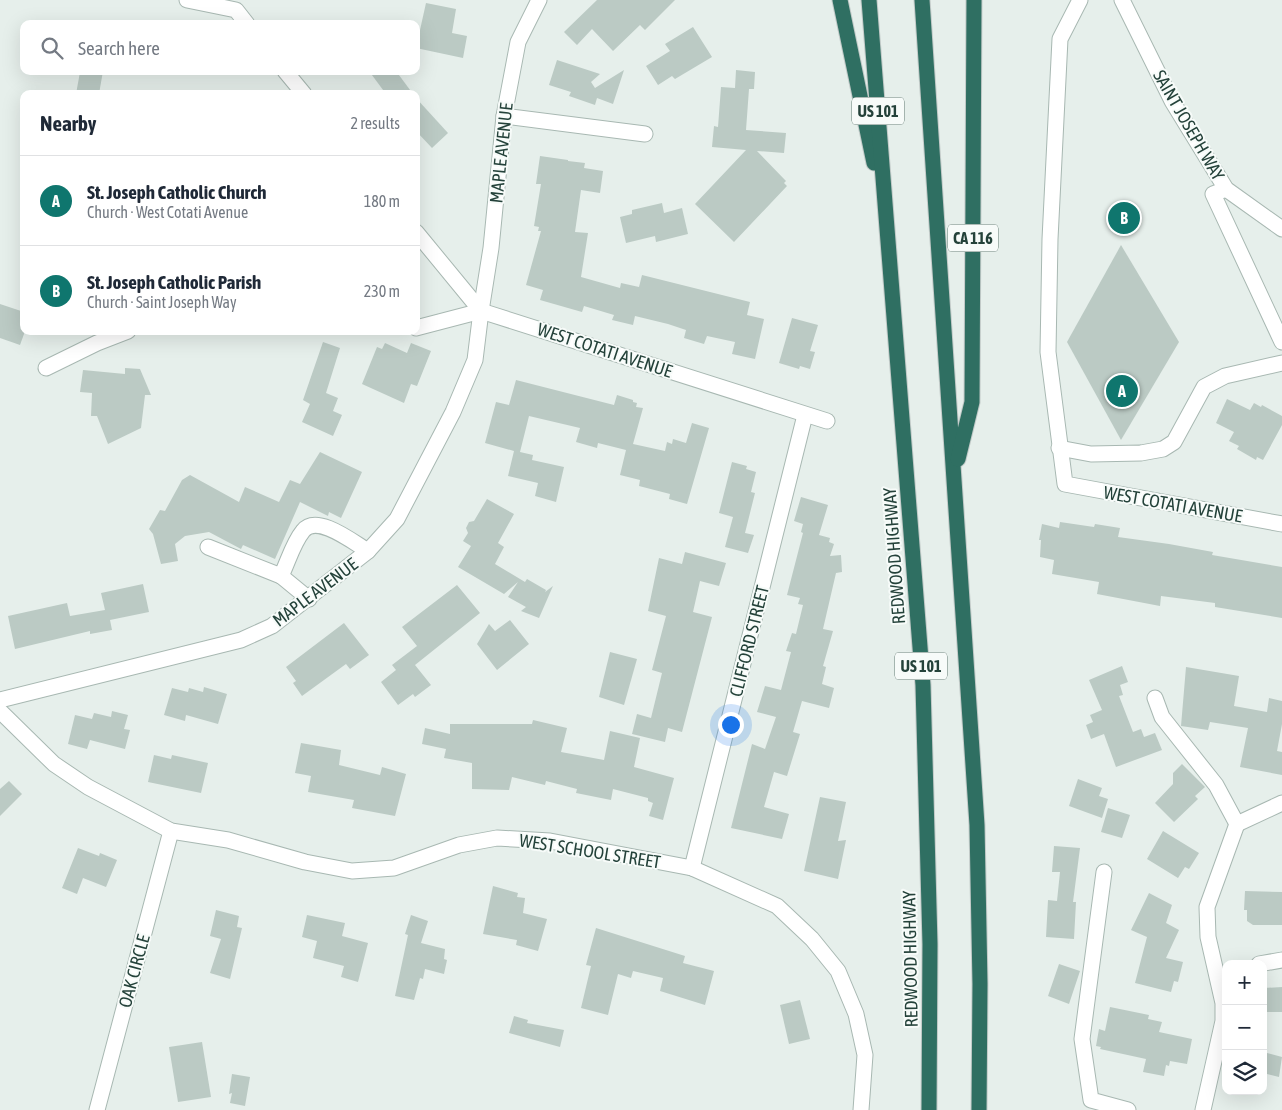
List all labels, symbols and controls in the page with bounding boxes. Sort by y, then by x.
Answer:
search box [20,20,420,75]
icon: search [38,34,66,62]
text: Search here [78,37,160,59]
street label: SAINT JOSEPH WAY [1149,66,1229,184]
road number: US 101 [852,98,904,124]
street label: MAPLE AVENUE [485,102,517,204]
text: Nearby [40,111,96,135]
text: 2 results [350,114,400,132]
text: St. Joseph Catholic Church [87,181,266,203]
text: A [52,192,60,210]
text: 180 m [364,192,400,210]
pin: B [1108,199,1140,237]
text: Church · West Cotati Avenue [87,203,248,221]
road number: CA 116 [948,224,998,252]
text: St. Joseph Catholic Parish [87,271,261,293]
text: B [52,282,60,300]
text: 230 m [364,282,400,300]
text: Church · Saint Joseph Way [87,293,237,311]
street label: WEST COTATI AVENUE [535,318,675,382]
pin: A [1106,372,1138,410]
street label: WEST COTATI AVENUE [1102,481,1244,527]
street label: REDWOOD HIGHWAY [879,487,909,625]
street label: MAPLE AVENUE [268,553,362,631]
street label: CLIFFORD STREET [725,583,773,699]
road number: US 101 [895,652,947,679]
your location [718,712,744,738]
street label: WEST SCHOOL STREET [518,829,662,873]
street label: REDWOOD HIGHWAY [898,890,922,1028]
street label: OAK CIRCLE [114,932,154,1010]
map controls [1222,960,1267,1095]
button: + [1222,960,1267,1005]
button: − [1222,1005,1267,1050]
button: layers [1222,1050,1267,1095]

